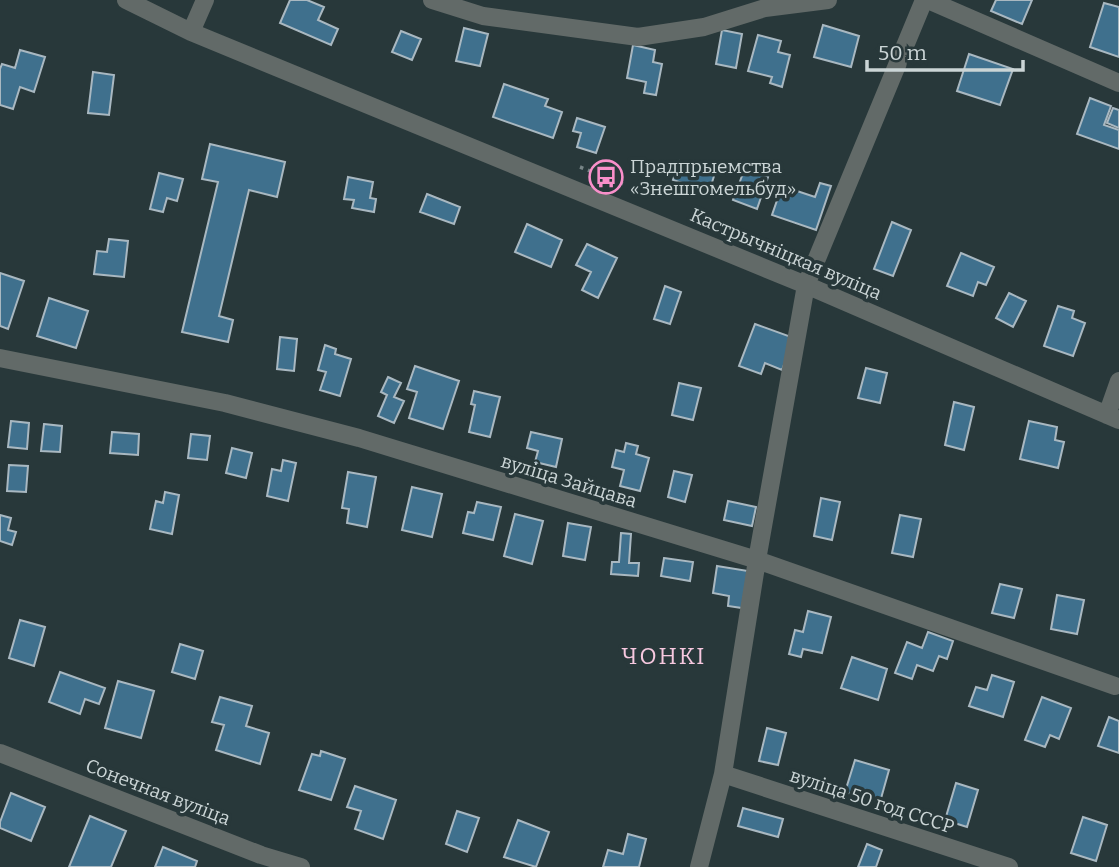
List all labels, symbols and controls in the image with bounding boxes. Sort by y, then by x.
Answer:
scale bar [867,28,1023,72]
text: 50 m [878,40,927,66]
place label: Прадпрыемства «Знешгомельбуд» [630,155,796,200]
bus stop icon: Прадпрыемства «Знешгомельбуд» [587,158,625,196]
street label: Кастрычніцкая вуліца [687,203,886,305]
street label: вуліца Зайцава [498,449,640,513]
district label: ЧОНКІ [622,642,706,670]
street label: Сонечная вуліца [82,754,234,830]
street label: вуліца 50 год СССР [787,764,957,838]

